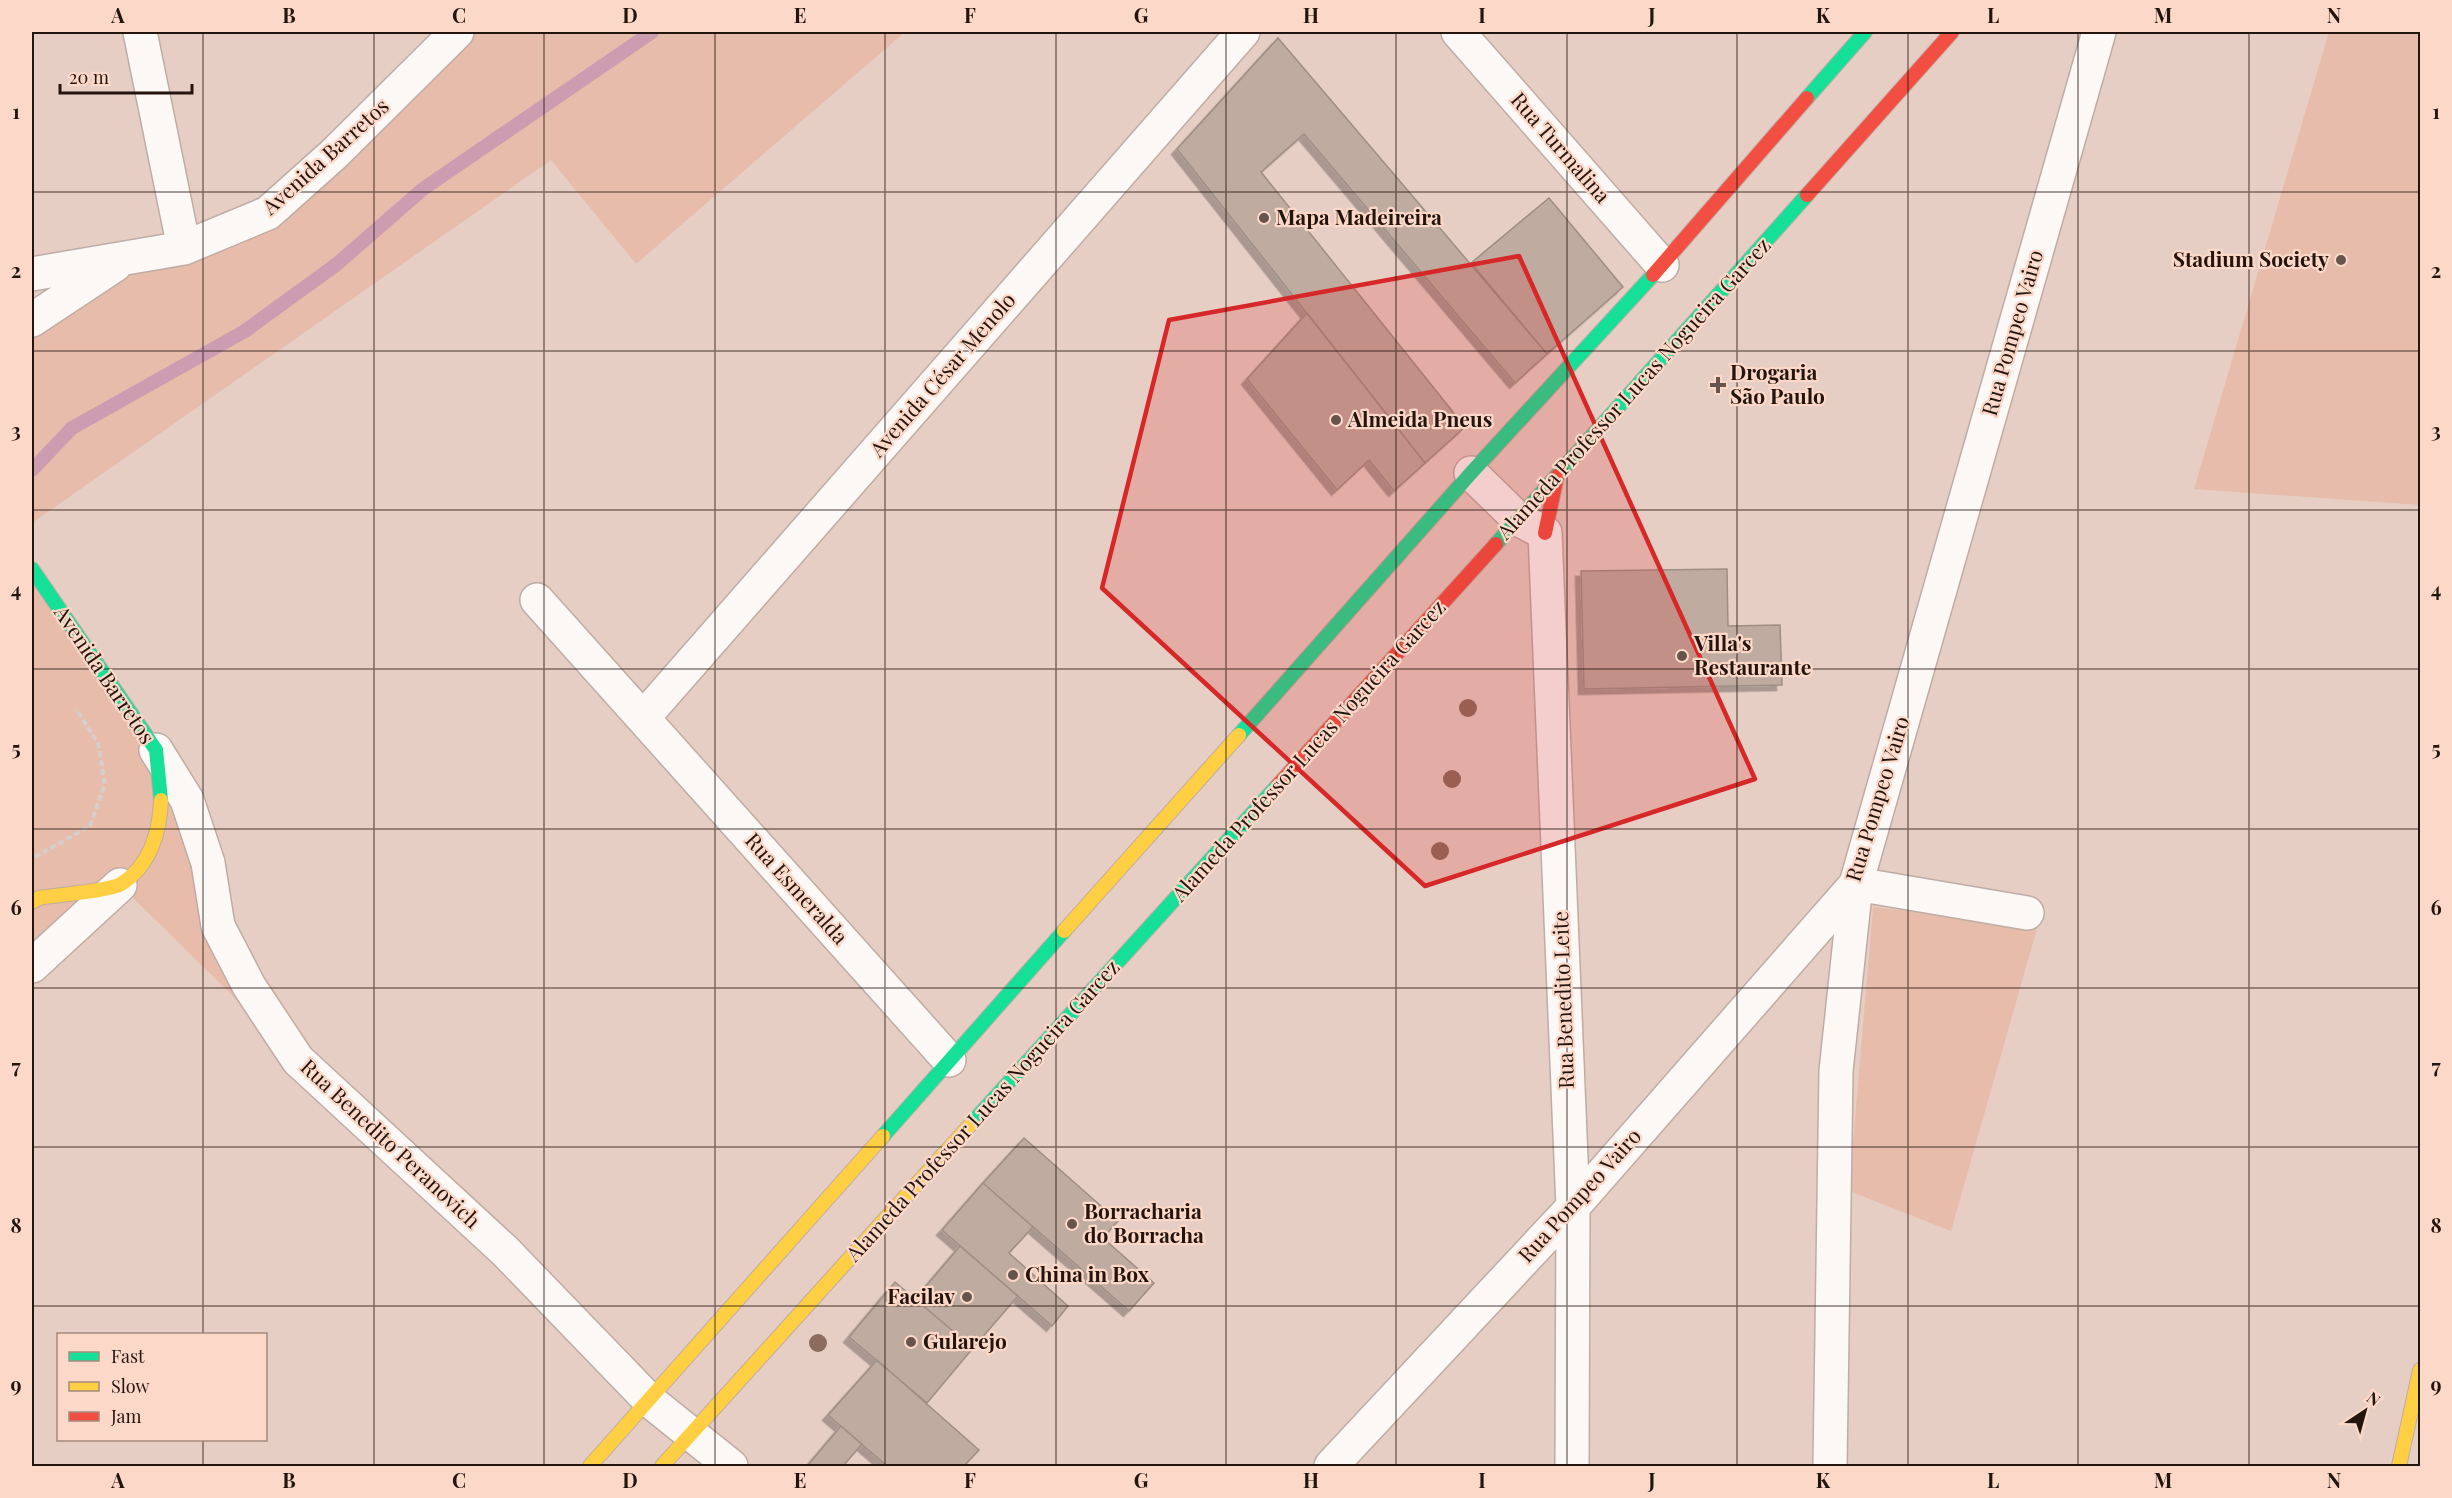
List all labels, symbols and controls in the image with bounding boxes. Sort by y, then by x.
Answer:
text: A [110,1,125,28]
text: B [282,1,296,28]
text: C [452,1,466,28]
text: D [622,1,638,28]
text: E [794,1,806,28]
text: F [964,1,976,28]
text: G [1134,1,1149,28]
text: H [1303,1,1319,28]
text: I [1478,1,1486,28]
text: J [1647,1,1656,28]
text: K [1816,1,1831,28]
text: L [1987,1,1999,28]
text: M [2154,1,2172,28]
text: N [2327,1,2341,28]
scale bar [60,57,192,95]
text: 20 m [69,65,109,89]
street label: Rua Turmalina [1506,85,1618,208]
street label: Avenida Barretos [255,91,394,220]
text: 1 [12,97,20,124]
text: 1 [2432,97,2440,124]
place label: Mapa Madeireira [1276,202,1442,230]
marker: Mapa Madeireira [1257,211,1271,225]
street label: Alameda Professor Lucas Nogueira Garcez [1489,231,1776,545]
place label: Stadium Society [2173,244,2329,272]
street label: Rua Pompeo Vairo [1974,246,2048,419]
marker: Stadium Society [2334,253,2348,267]
text: 2 [11,256,21,283]
text: 2 [2431,256,2441,283]
street label: Avenida César Menolo [862,286,1021,462]
place label: Drogaria São Paulo [1730,357,1825,409]
marker: Drogaria São Paulo [1711,378,1725,392]
place label: Almeida Pneus [1347,404,1492,432]
marker: Almeida Pneus [1329,413,1343,427]
text: 3 [11,416,21,443]
text: 3 [2431,416,2441,443]
text: 4 [11,575,21,602]
text: 4 [2431,575,2441,602]
street label: Alameda Professor Lucas Nogueira Garcez [1164,593,1451,907]
street label: Avenida Barretos [48,598,162,748]
place label: Villa's Restaurante [1693,628,1811,680]
marker: Villa's Restaurante [1675,649,1689,663]
street label: Rua Pompeo Vairo [1838,712,1915,884]
text: 5 [11,734,21,761]
text: 5 [2431,734,2441,761]
street label: Rua Esmeralda [740,826,855,950]
text: 6 [10,893,22,920]
text: 6 [2430,893,2442,920]
street label: Rua Benedito Leite [1545,911,1579,1089]
street label: Alameda Professor Lucas Nogueira Garcez [838,953,1125,1267]
text: 7 [11,1052,21,1079]
street label: Rua Benedito Peranovich [296,1052,488,1234]
text: 7 [2431,1052,2441,1079]
street label: Rua Pompeo Vairo [1511,1122,1646,1268]
place label: Borracharia do Borracha [1084,1196,1204,1248]
text: 8 [10,1211,22,1238]
text: 8 [2430,1211,2442,1238]
marker: Borracharia do Borracha [1065,1217,1079,1231]
place label: China in Box [1025,1259,1150,1287]
marker: China in Box [1006,1268,1020,1282]
place label: Facilav [887,1281,955,1309]
marker: Facilav [960,1290,974,1304]
place label: Gularejo [923,1326,1007,1354]
legend [57,1333,267,1441]
marker: Gularejo [904,1335,918,1349]
text: Fast [111,1344,145,1368]
text: 9 [10,1370,22,1397]
text: 9 [2430,1370,2442,1397]
text: Slow [111,1374,149,1398]
north arrow [2335,1381,2395,1441]
text: N [2363,1387,2385,1411]
text: Jam [110,1404,141,1428]
text: A [110,1466,125,1493]
text: B [282,1466,296,1493]
text: C [452,1466,466,1493]
text: D [622,1466,638,1493]
text: E [794,1466,806,1493]
text: F [964,1466,976,1493]
text: G [1134,1466,1149,1493]
text: H [1303,1466,1319,1493]
text: I [1478,1466,1486,1493]
text: J [1647,1466,1656,1493]
text: K [1816,1466,1831,1493]
text: L [1987,1466,1999,1493]
text: M [2154,1466,2172,1493]
text: N [2327,1466,2341,1493]

